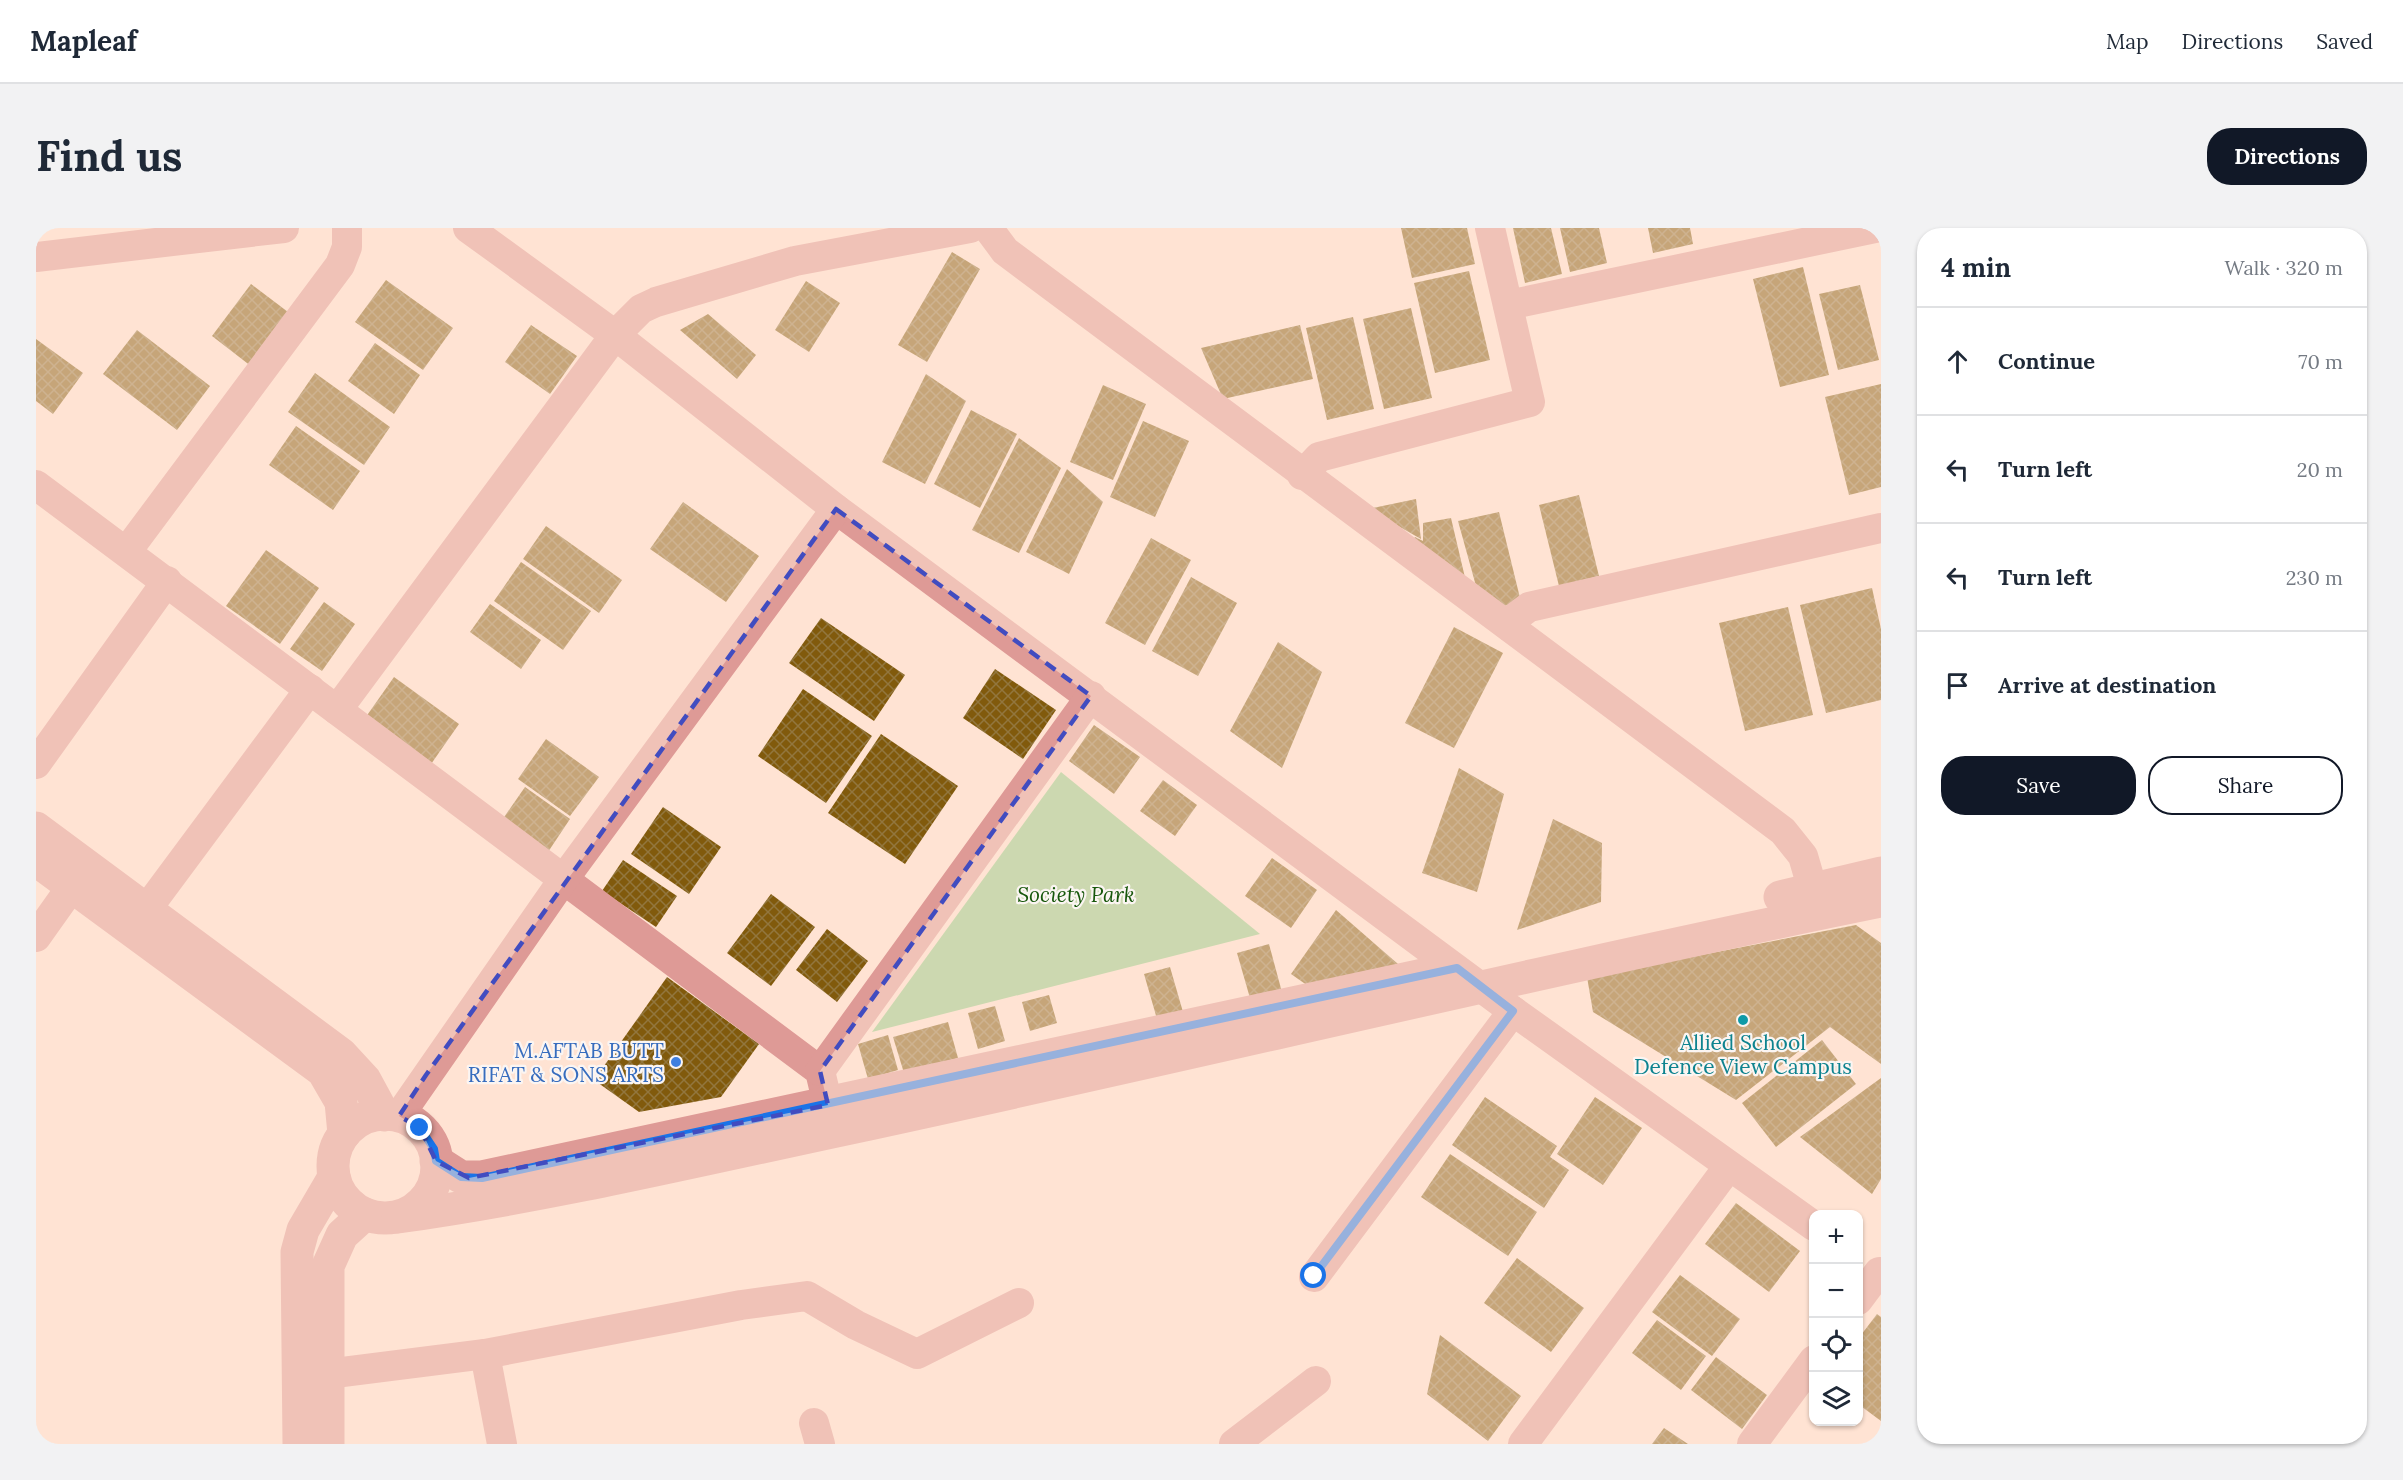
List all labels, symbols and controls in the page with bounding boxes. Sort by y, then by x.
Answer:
text: Mapleaf [30,23,137,59]
text: Map [2106,28,2149,55]
text: Directions [2182,28,2283,55]
text: Saved [2316,28,2373,55]
button: Directions [2207,128,2367,185]
text: Find us [36,129,182,183]
text: 4 min [1941,251,2011,284]
text: Walk · 320 m [2224,255,2343,280]
icon: ahead [1941,345,1974,378]
text: Continue [1998,347,2095,375]
text: 70 m [2298,349,2343,374]
icon: left [1941,453,1974,486]
text: Turn left [1998,455,2092,483]
text: 20 m [2297,457,2343,482]
icon: left [1941,561,1974,594]
text: Turn left [1998,563,2092,591]
text: 230 m [2286,565,2343,590]
icon: arrive [1941,669,1974,702]
text: Arrive at destination [1998,671,2216,699]
button: Save [1941,756,2136,815]
button: Share [2148,756,2343,815]
park label: Society Park [1017,881,1135,908]
marker: Allied School Defence View Campus [1736,1013,1750,1027]
place label: Allied School Defence View Campus [1634,1029,1852,1080]
place label: M.AFTAB BUTT RIFAT & SONS ARTS [468,1037,664,1088]
marker: M.AFTAB BUTT RIFAT & SONS ARTS [669,1055,683,1069]
route end [406,1114,432,1140]
map controls [1809,1210,1863,1426]
button: + [1809,1210,1863,1264]
route start [1300,1262,1326,1288]
button: − [1809,1264,1863,1318]
button: locate [1809,1318,1863,1372]
button: layers [1809,1372,1863,1426]

